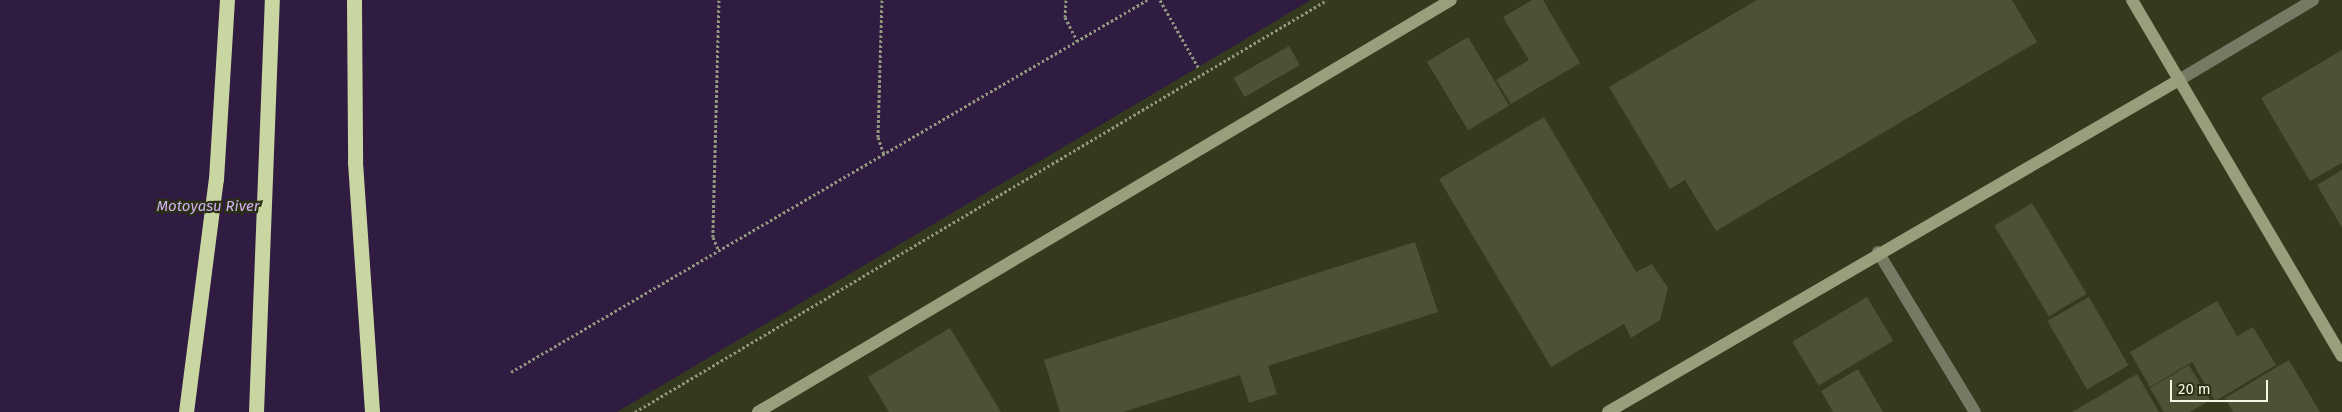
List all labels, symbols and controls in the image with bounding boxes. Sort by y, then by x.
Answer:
water label: Motoyasu River [157,198,259,216]
scale bar [2172,370,2270,402]
text: 20 m [2178,380,2211,398]

